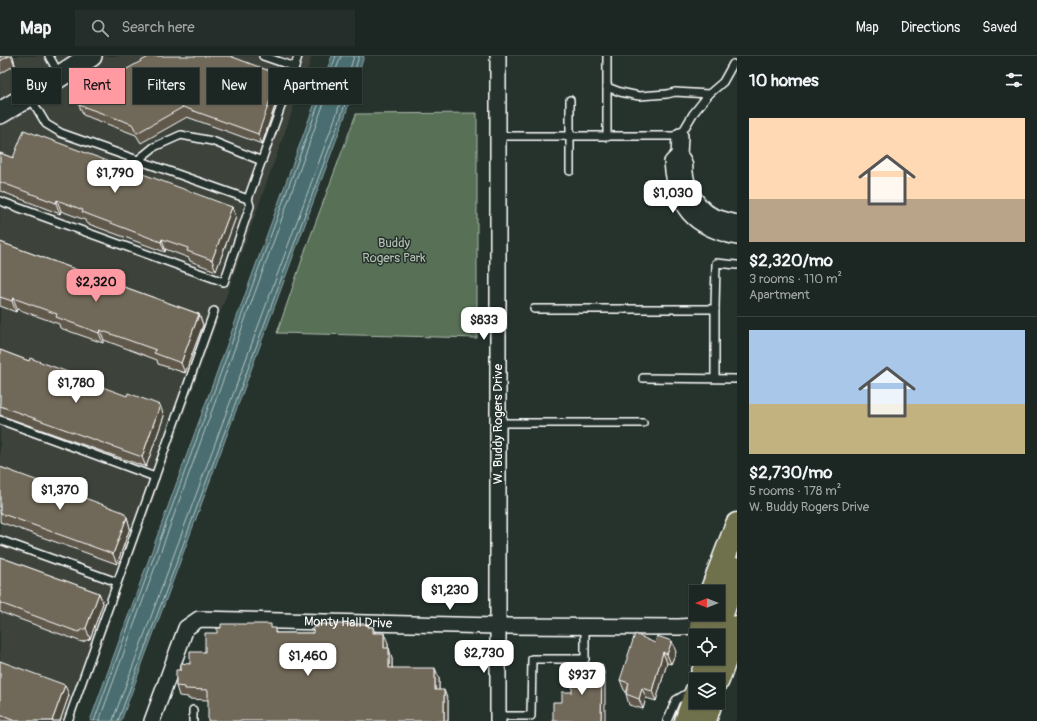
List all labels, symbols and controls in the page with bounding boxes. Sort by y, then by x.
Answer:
search box [75,10,355,46]
text: Map [20,16,51,40]
icon: search [89,17,111,39]
text: Search here [121,18,195,37]
text: Map [856,19,879,36]
text: Directions [901,19,960,36]
text: Saved [982,19,1017,36]
chip: Buy [12,68,61,104]
chip: Rent [69,68,125,104]
chip: Filters [133,68,199,104]
chip: New [207,68,261,104]
chip: Apartment [269,68,362,104]
icon: filters [1003,69,1025,91]
text: 10 homes [749,70,819,91]
icon: home [851,144,923,216]
pin: $1,790 [82,160,148,194]
text: $1,790 [96,165,134,181]
pin: $1,030 [640,180,706,214]
text: $1,030 [653,185,693,201]
park label: Buddy Rogers Park [362,235,426,266]
text: $2,320/mo [749,250,833,271]
pin: $2,320 [63,269,129,303]
text: 3 rooms · 110 m² [749,271,842,287]
text: $2,320 [75,274,117,290]
text: Apartment [749,287,810,303]
pin: $833 [460,307,508,341]
text: $833 [470,312,498,328]
icon: home [851,356,923,428]
street label: W. Buddy Rogers Drive [490,363,506,484]
pin: $1,780 [43,370,109,404]
text: $1,780 [57,375,95,391]
text: $2,730/mo [749,462,832,483]
pin: $1,370 [27,477,93,511]
text: $1,370 [41,482,79,498]
text: 5 rooms · 178 m² [749,483,841,499]
text: W. Buddy Rogers Drive [749,499,869,515]
pin: $1,230 [417,577,483,611]
text: $1,230 [431,582,469,598]
north arrow [689,585,725,621]
map controls [689,585,725,709]
street label: Monty Hall Drive [304,613,393,632]
button: locate [689,629,725,665]
pin: $2,730 [451,640,517,674]
pin: $1,460 [275,643,341,677]
text: $2,730 [464,645,504,661]
text: $1,460 [288,648,328,664]
pin: $937 [558,662,606,696]
text: $937 [568,667,596,683]
button: layers [689,673,725,709]

